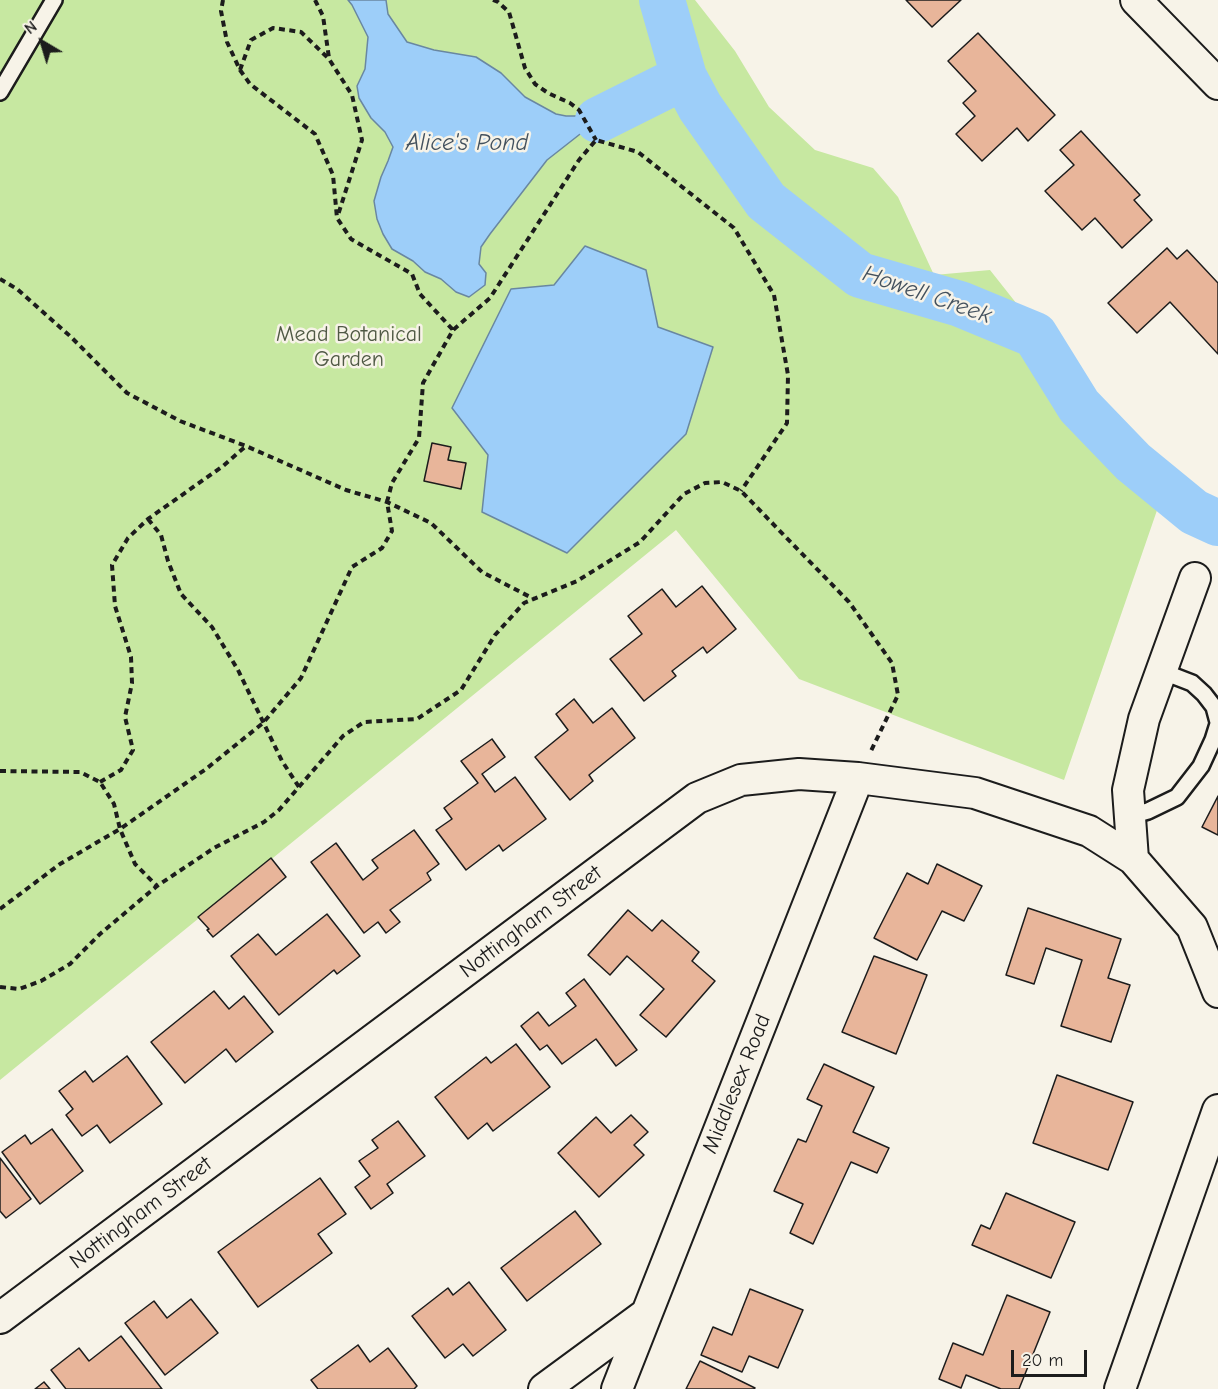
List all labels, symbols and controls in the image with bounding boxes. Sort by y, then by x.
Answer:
north arrow [12,12,72,72]
text: N [21,18,41,38]
water label: Alice's Pond [406,129,528,157]
water label: Howell Creek [859,260,995,330]
park label: Mead Botanical Garden [276,322,422,374]
street label: Nottingham Street [455,860,607,984]
street label: Middlesex Road [697,1010,777,1158]
street label: Nottingham Street [65,1151,217,1275]
scale bar [1014,1338,1090,1376]
text: 20 m [1022,1350,1063,1371]

